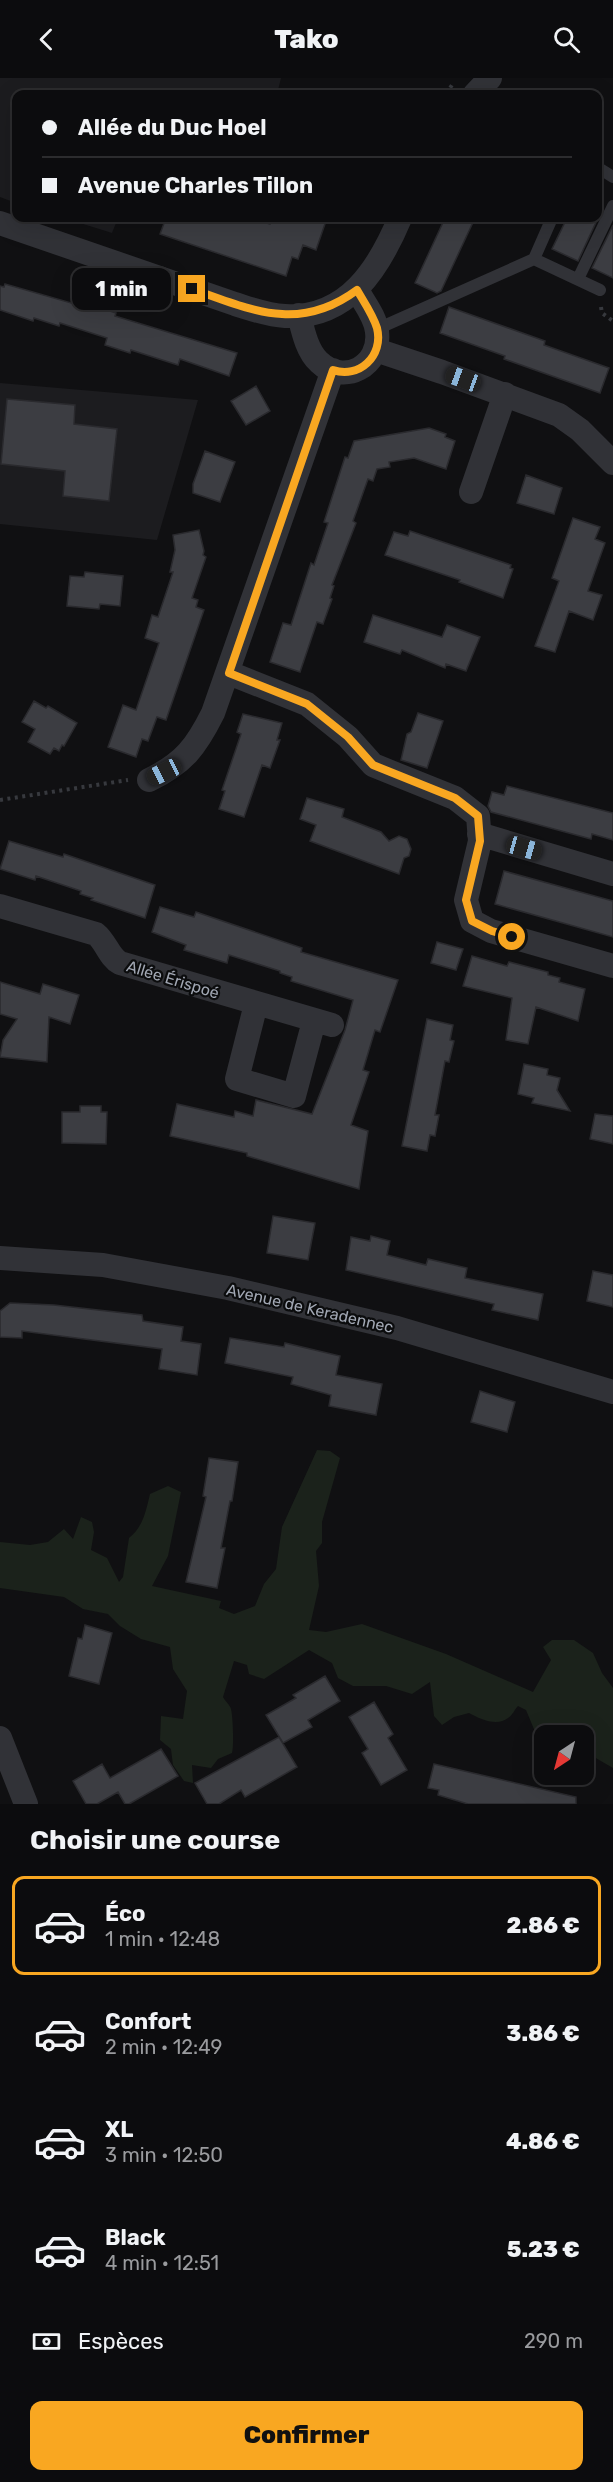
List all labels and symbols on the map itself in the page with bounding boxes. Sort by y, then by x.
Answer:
callout: 1 min [72,268,171,310]
route end [178,275,205,302]
car [443,364,483,394]
car [144,756,184,788]
car [504,834,544,862]
route start [498,923,525,950]
street label: Allée Érispoé [124,956,221,1003]
street label: Avenue de Keradennec [224,1280,395,1337]
north arrow [534,1725,594,1785]

